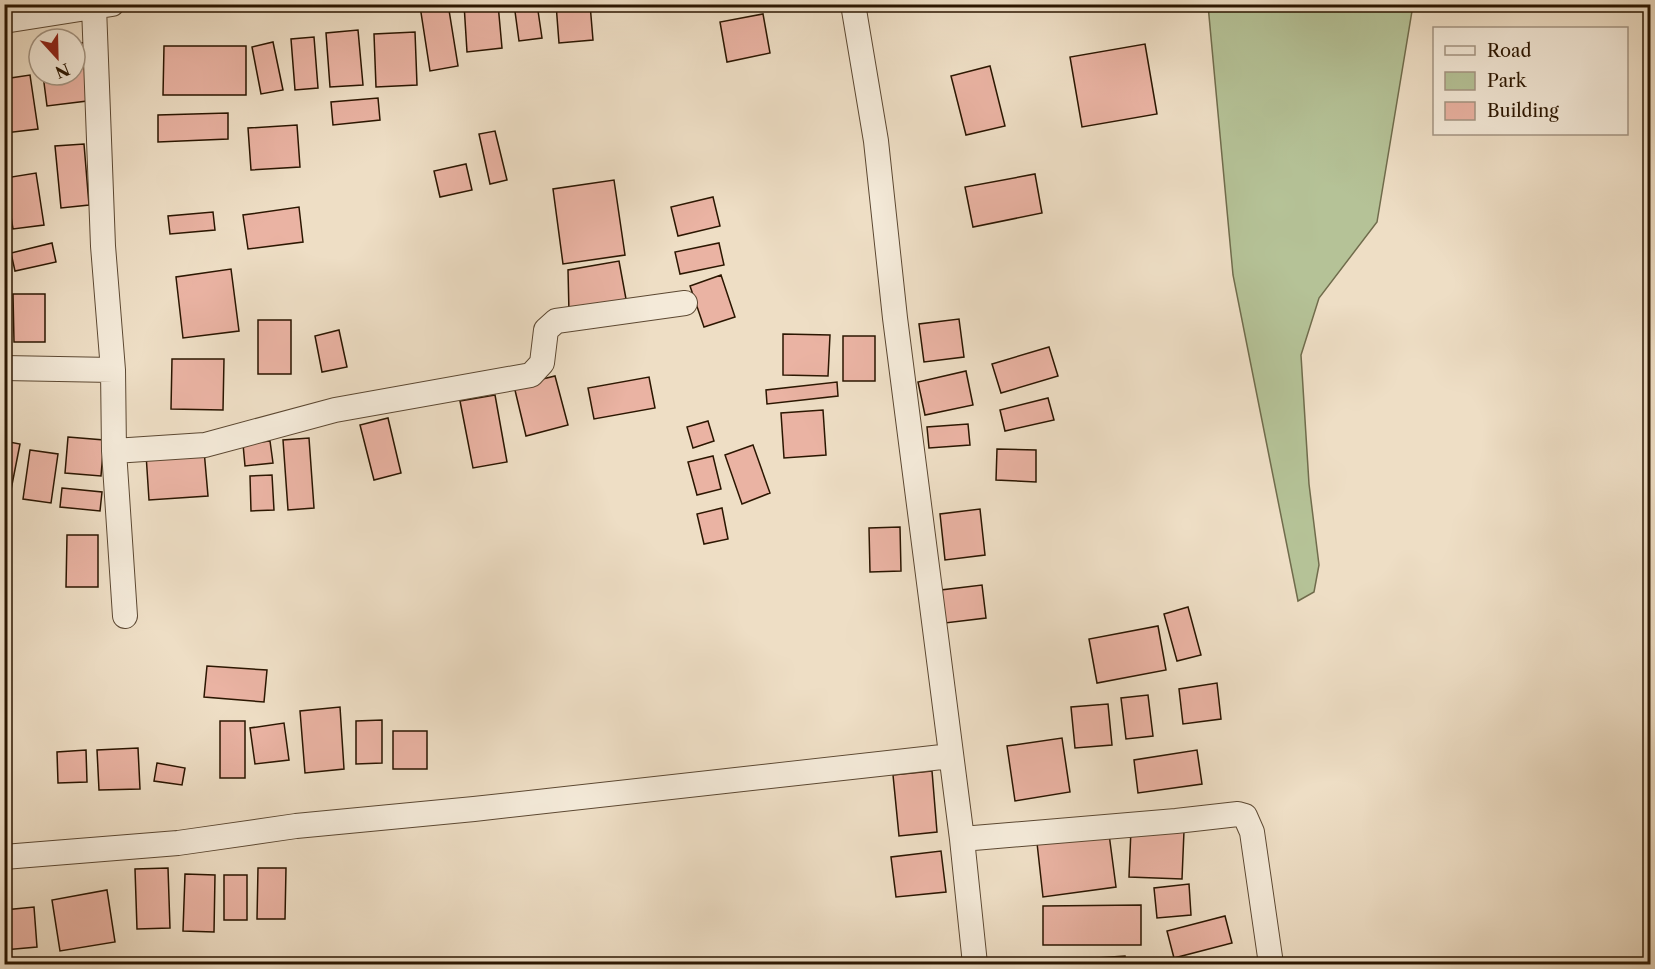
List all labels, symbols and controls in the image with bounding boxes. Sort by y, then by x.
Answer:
north arrow [27,27,87,87]
legend [1433,27,1628,135]
text: Road [1487,40,1532,62]
text: N [52,59,73,83]
text: Park [1487,70,1528,92]
text: Building [1487,100,1559,122]

